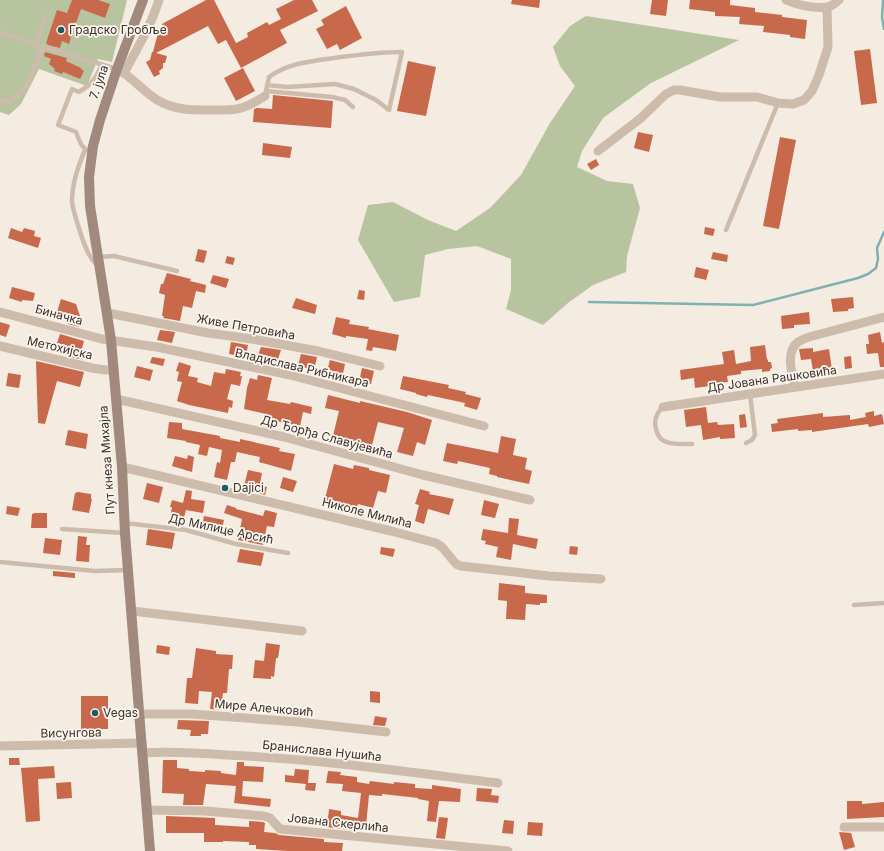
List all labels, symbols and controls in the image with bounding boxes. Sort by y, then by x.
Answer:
place label: Градско Гробље [69,22,167,37]
marker: Градско Гробље [56,25,66,35]
street label: 7. јула [86,63,111,101]
street label: Биначка [34,301,85,328]
street label: Живе Петровића [196,310,296,343]
street label: Метохијска [26,333,94,362]
street label: Владислава Рибникара [234,345,371,390]
street label: Др Јована Рашковића [706,362,838,395]
street label: Пут кнеза Михајла [95,405,118,515]
street label: Др Ђорђа Славујевића [260,412,395,461]
place label: Dajici [233,480,264,495]
marker: Dajici [220,483,230,493]
street label: Николе Милића [320,494,414,531]
street label: Др Милице Арсић [167,510,275,547]
street label: Мире Алечковић [214,696,314,719]
place label: Vegas [103,705,138,720]
marker: Vegas [90,708,100,718]
street label: Висунгова [40,724,102,741]
street label: Бранислава Нушића [262,737,383,764]
street label: Јована Скерлића [287,810,390,835]

